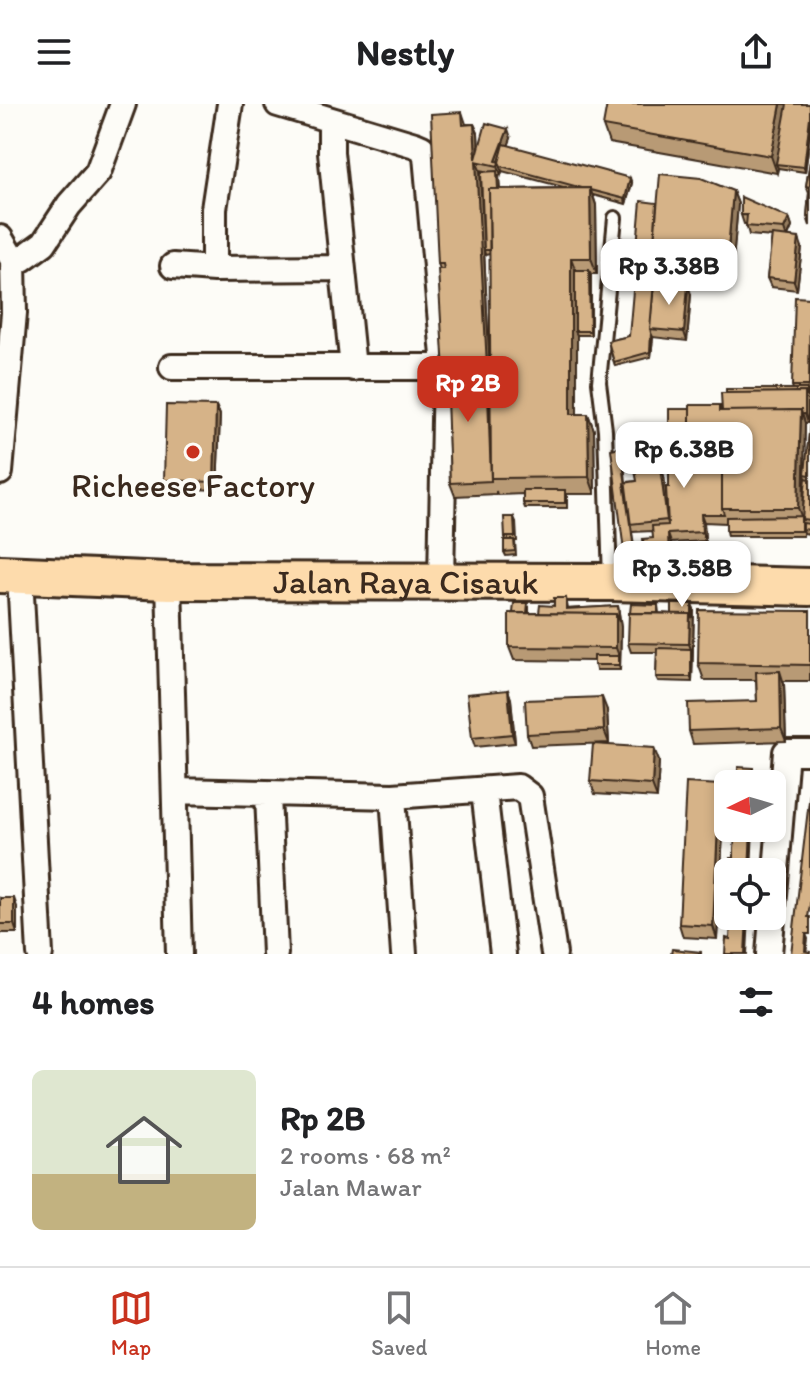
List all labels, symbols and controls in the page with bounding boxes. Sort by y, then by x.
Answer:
icon: menu [32,30,76,74]
icon: share [734,30,778,74]
text: Nestly [356,31,454,74]
pin: Rp 3.38B [586,239,752,307]
text: Rp 3.38B [618,249,720,281]
pin: Rp 2B [412,356,524,424]
text: Rp 2B [435,366,501,398]
pin: Rp 6.38B [601,422,767,490]
text: Rp 6.38B [634,432,734,464]
marker: Richeese Factory [184,443,202,461]
place label: Richeese Factory [71,465,315,506]
pin: Rp 3.58B [599,541,765,609]
text: Rp 3.58B [632,551,732,583]
street label: Jalan Raya Cisauk [273,561,539,603]
north arrow [714,770,786,842]
map controls [714,770,786,930]
button: locate [714,858,786,930]
icon: filters [734,980,778,1024]
text: 4 homes [32,982,155,1023]
text: Rp 2B [280,1098,366,1139]
icon: home [96,1102,192,1198]
text: 2 rooms · 68 m² [280,1139,451,1171]
text: Jalan Mawar [280,1171,422,1203]
tab: Map [109,1286,153,1361]
tab: Saved [371,1286,427,1361]
tab: Home [645,1286,701,1361]

